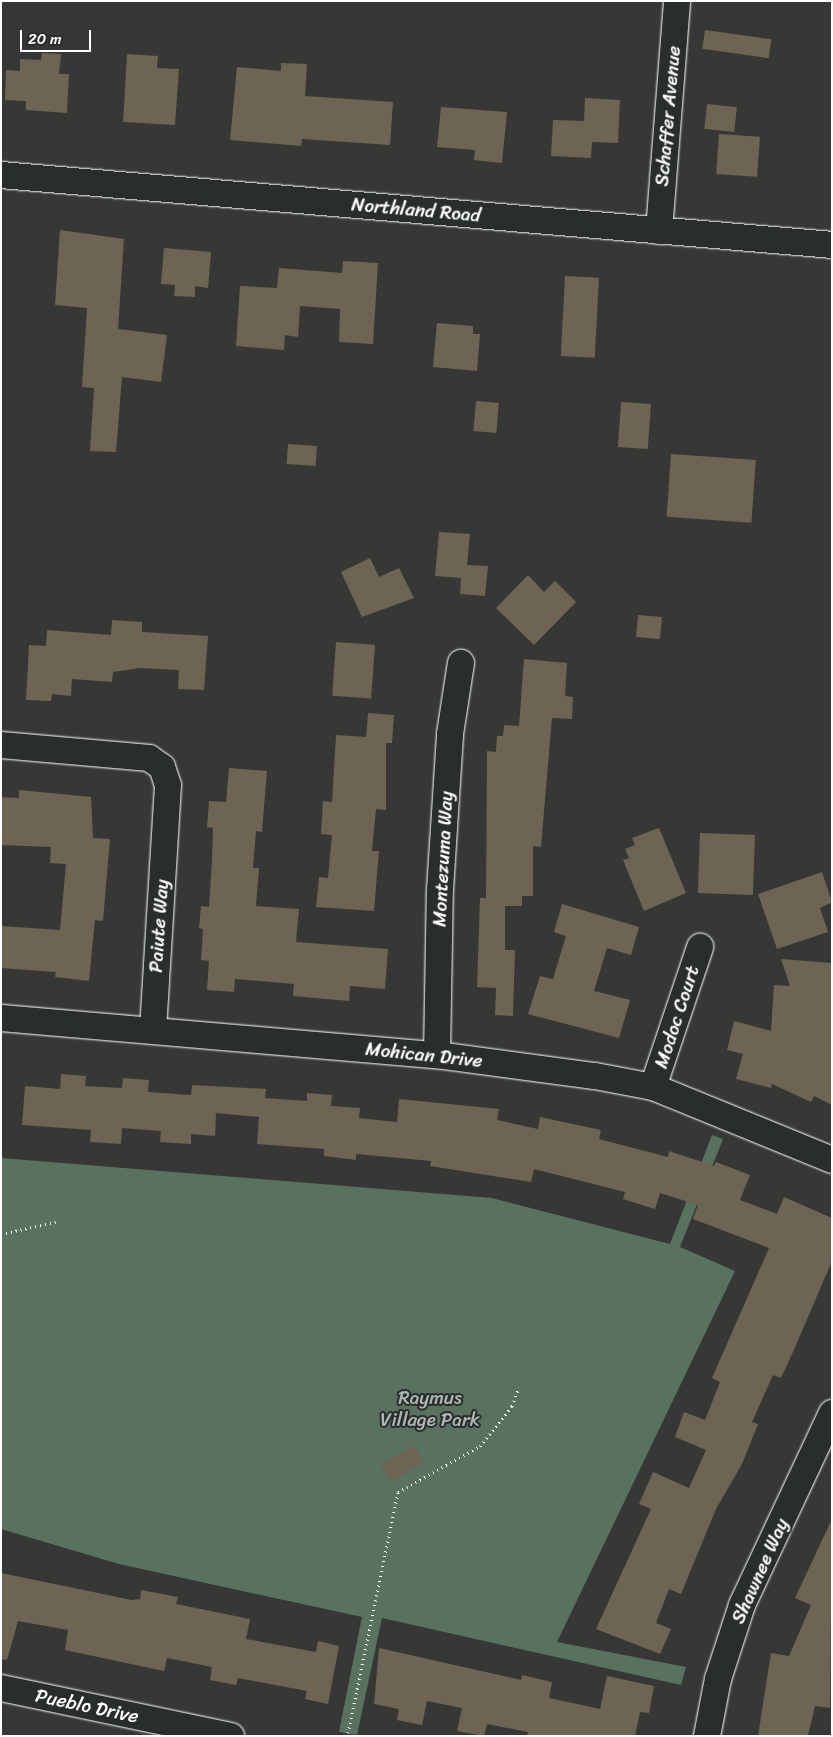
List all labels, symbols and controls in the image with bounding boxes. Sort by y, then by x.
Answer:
scale bar [22,20,94,52]
text: 20 m [28,26,62,52]
street label: Schaffer Avenue [651,45,685,187]
street label: Northland Road [350,193,482,227]
street label: Montezuma Way [428,791,458,927]
street label: Paiute Way [144,879,174,973]
street label: Modoc Court [650,963,704,1071]
street label: Mohican Drive [364,1038,484,1072]
park label: Raymus Village Park [380,1387,480,1431]
street label: Shawnee Way [727,1515,793,1627]
street label: Pueblo Drive [33,1684,141,1728]

